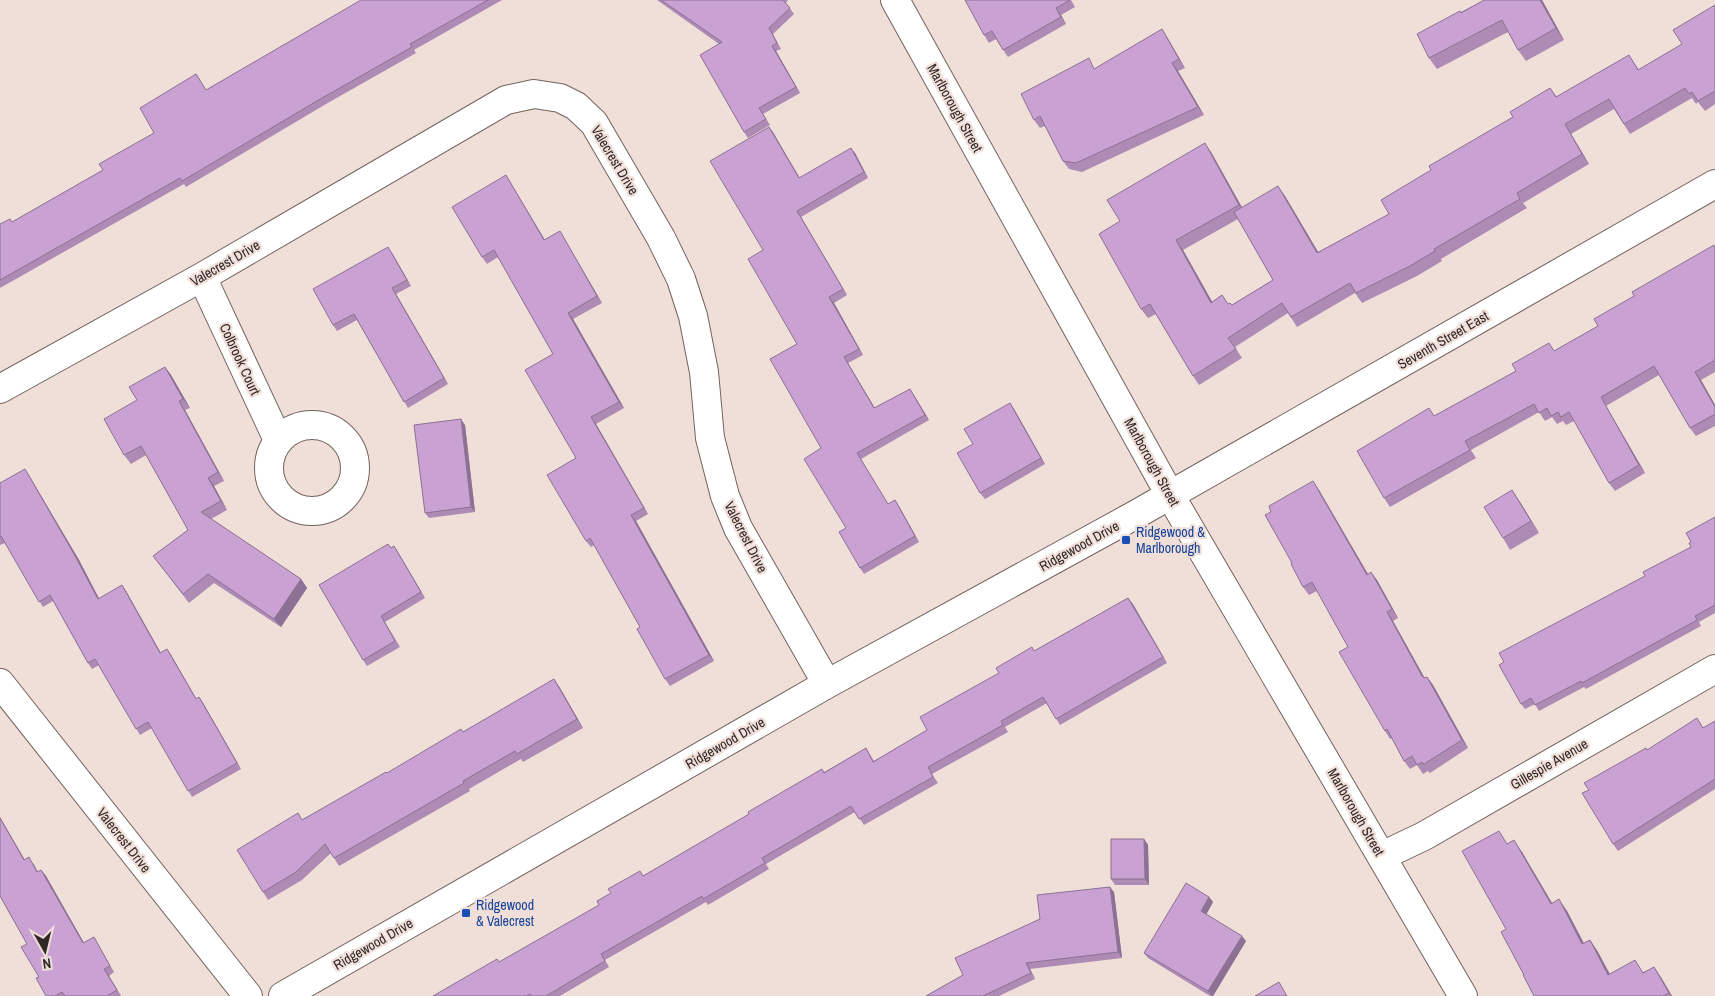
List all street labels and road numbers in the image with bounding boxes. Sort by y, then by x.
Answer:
street label: Marlborough Street [923,61,987,155]
street label: Valecrest Drive [587,122,643,198]
street label: Valecrest Drive [187,236,263,290]
street label: Seventh Street East [1394,307,1492,373]
street label: Colbrook Court [216,320,264,398]
street label: Marlborough Street [1120,415,1184,509]
street label: Valecrest Drive [720,498,772,576]
street label: Ridgewood Drive [1036,517,1122,575]
street label: Ridgewood Drive [682,713,768,773]
street label: Gillespie Avenue [1507,735,1591,793]
street label: Marlborough Street [1324,765,1388,859]
street label: Valecrest Drive [93,804,155,876]
street label: Ridgewood Drive [330,914,416,974]

